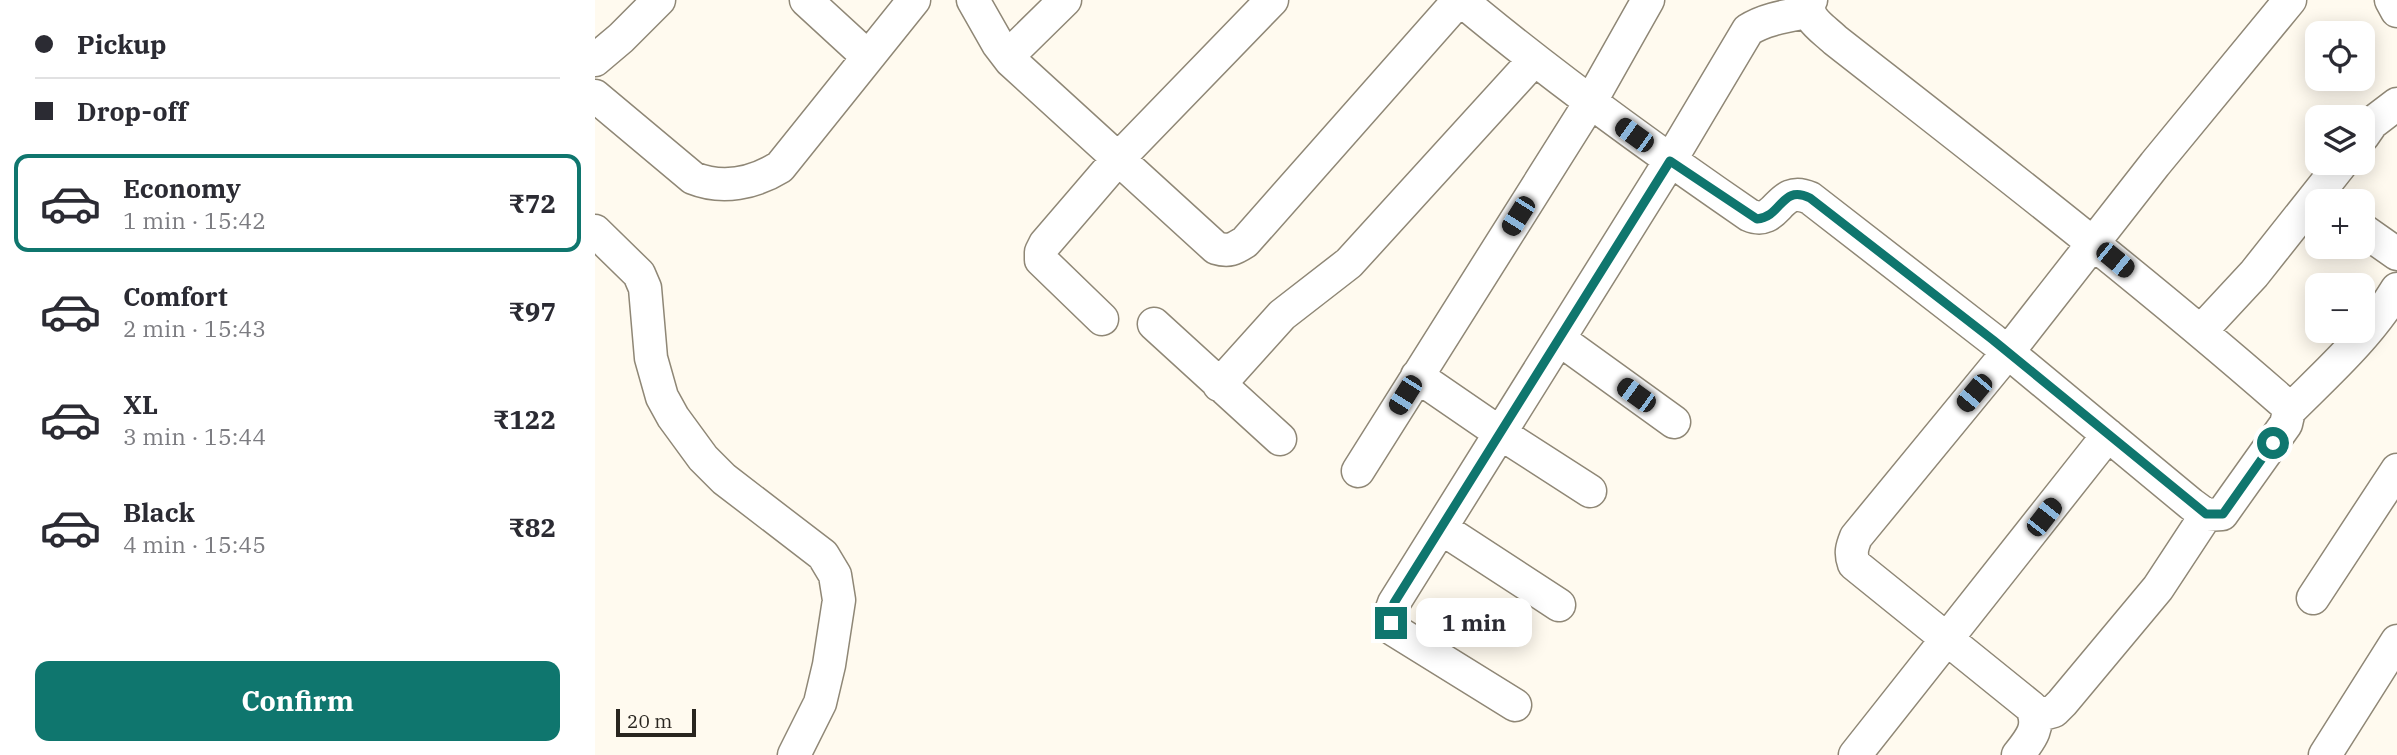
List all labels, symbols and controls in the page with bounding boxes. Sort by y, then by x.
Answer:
map controls [2305,21,2375,343]
button: locate [2305,21,2375,91]
text: Pickup [77,27,167,61]
text: Drop-off [77,94,188,128]
button: layers [2305,105,2375,175]
car [1611,114,1658,156]
text: Economy [123,171,241,205]
icon: car [39,172,102,235]
text: ₹72 [508,186,556,220]
button: + [2305,189,2375,259]
car [1498,193,1539,239]
text: 1 min · 15:42 [123,205,266,235]
car [2093,239,2138,281]
button: − [2305,273,2375,343]
text: Comfort [123,279,228,313]
icon: car [39,280,102,343]
text: ₹97 [508,294,556,328]
text: 2 min · 15:43 [123,313,266,343]
car [1953,370,1996,416]
car [1385,372,1426,418]
car [1613,374,1660,416]
text: XL [123,387,158,421]
icon: car [39,388,102,451]
text: ₹122 [493,402,556,436]
text: 3 min · 15:44 [123,421,266,451]
route start [2257,427,2289,459]
car [2023,494,2066,540]
text: Black [123,495,195,529]
icon: car [39,496,102,559]
text: ₹82 [508,510,556,544]
text: 4 min · 15:45 [123,529,266,559]
callout: 1 min [1415,598,1531,648]
route end [1375,607,1407,639]
text: 1 min [1442,607,1506,637]
button: Confirm [35,661,560,741]
scale bar [616,706,697,738]
text: 20 m [627,709,672,733]

